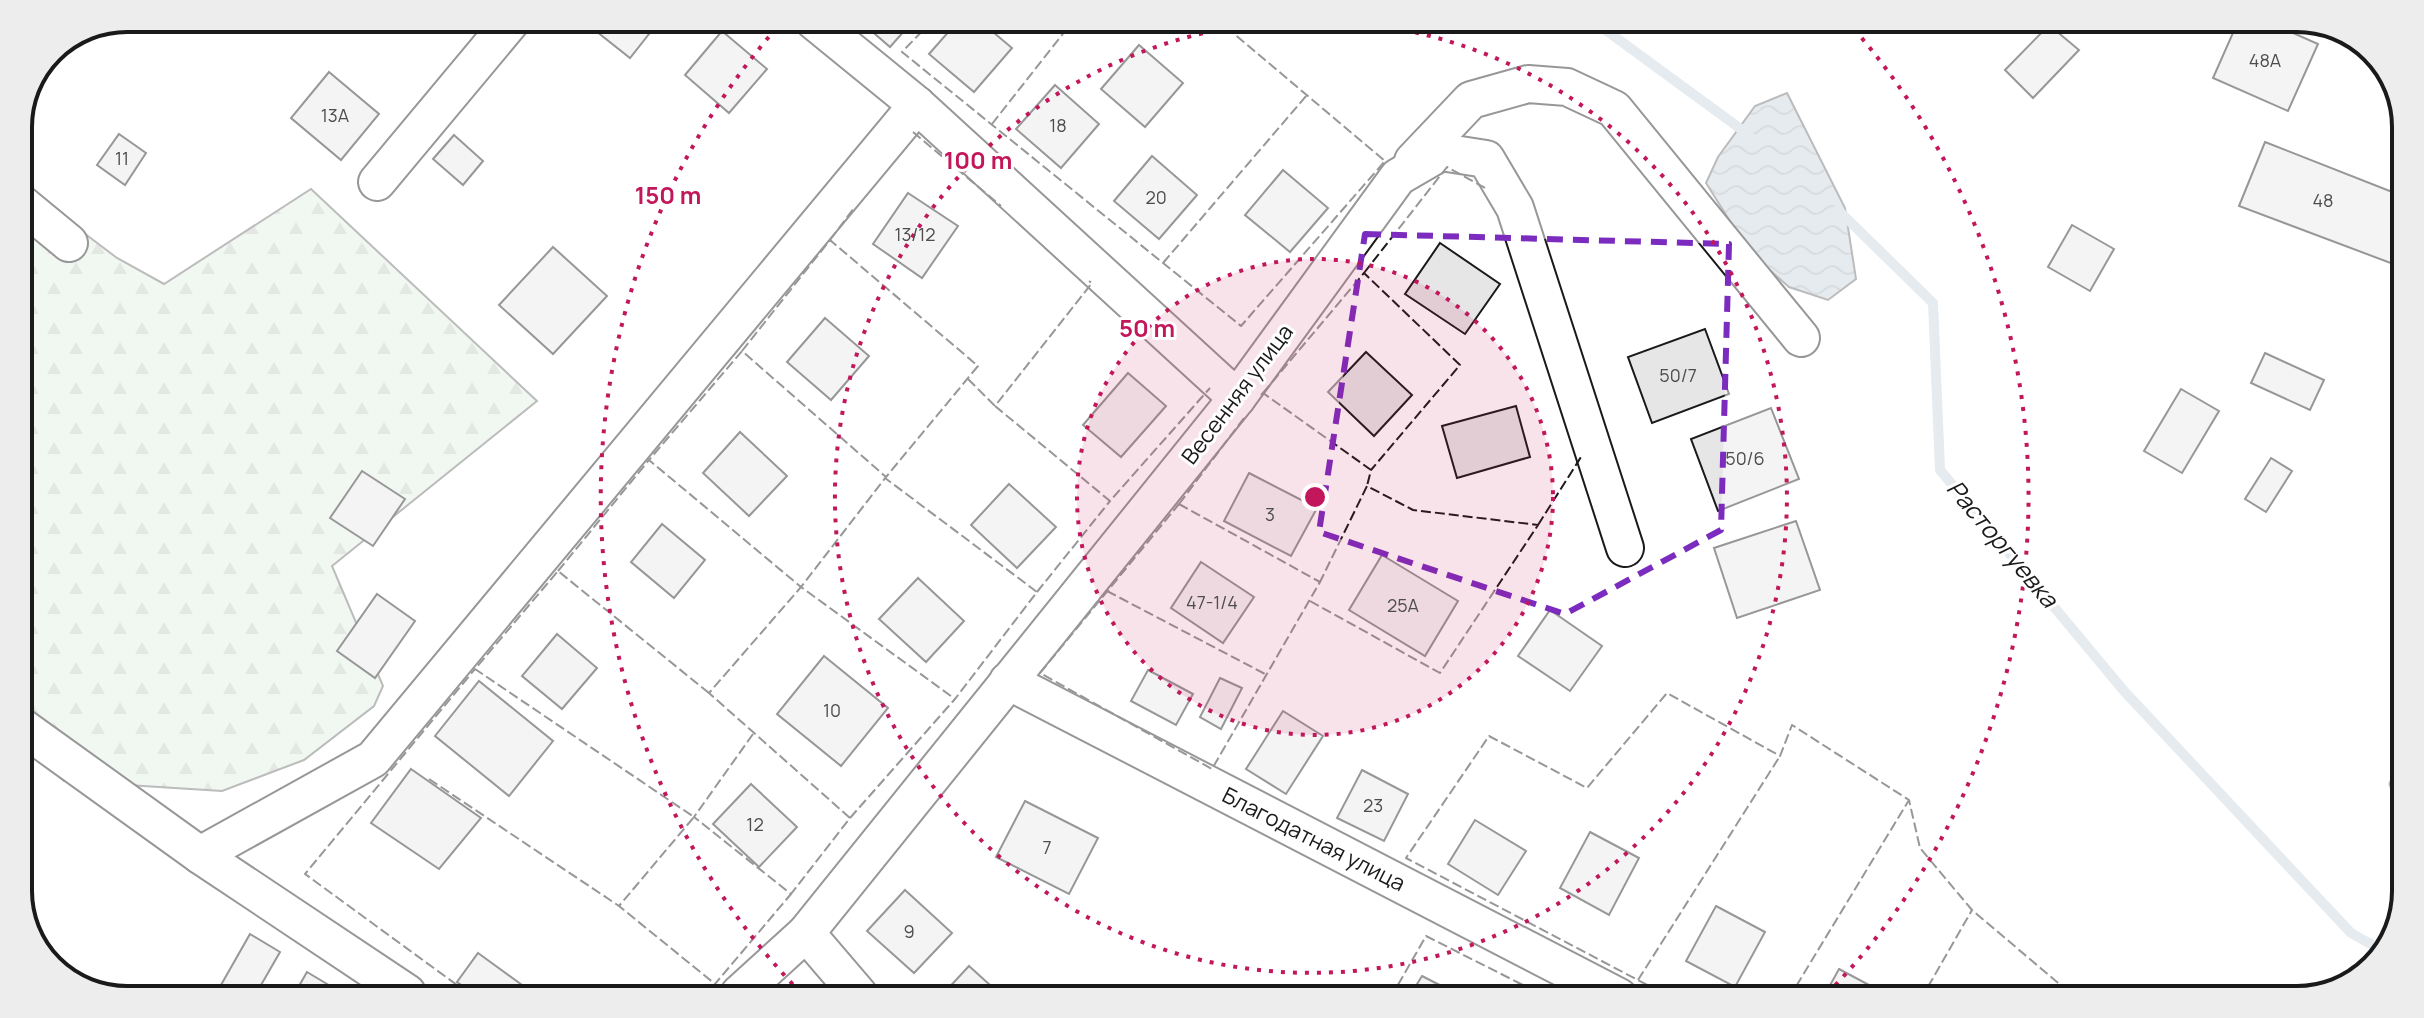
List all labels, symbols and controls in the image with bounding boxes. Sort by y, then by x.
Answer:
house number: 48А [2249,48,2282,72]
house number: 13А [321,103,350,127]
house number: 18 [1049,113,1067,137]
text: 100 m [944,143,1012,176]
house number: 11 [115,146,129,170]
text: 150 m [635,178,701,211]
house number: 20 [1145,185,1167,209]
house number: 48 [2312,188,2334,212]
house number: 13/12 [894,222,936,246]
text: 50 m [1119,311,1175,344]
street label: Весенняя улица [1174,318,1300,470]
house number: 50/7 [1659,363,1697,387]
house number: 50/6 [1725,446,1765,470]
water label: Расторгуевка [1940,472,2067,615]
centre of rings [1301,483,1329,511]
house number: 3 [1265,502,1275,526]
house number: 47-1/4 [1186,590,1238,614]
house number: 25А [1387,593,1420,617]
house number: 10 [823,698,841,722]
street label: Благодатная улица [1217,780,1411,898]
house number: 23 [1363,793,1383,817]
house number: 12 [746,812,764,836]
house number: 7 [1042,835,1052,859]
house number: 9 [903,919,915,943]

